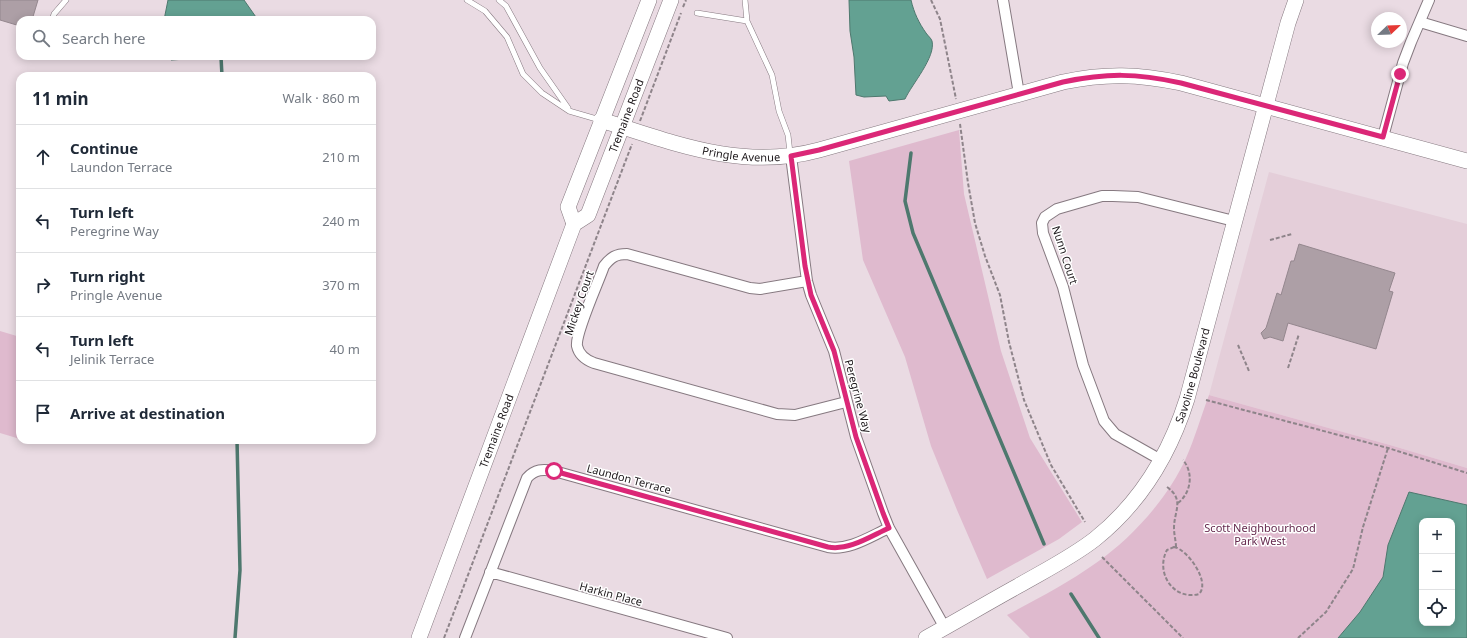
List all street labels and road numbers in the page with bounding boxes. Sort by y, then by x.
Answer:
street label: Tremaine Road [605,77,647,155]
street label: Pringle Avenue [701,142,781,164]
street label: Nunn Court [1049,224,1082,286]
street label: Mickey Court [560,269,597,337]
street label: Savoline Boulevard [1171,326,1213,425]
street label: Peregrine Way [842,358,876,434]
street label: Tremaine Road [475,392,517,470]
street label: Laundon Terrace [585,460,673,497]
street label: Harkin Place [578,578,644,609]

